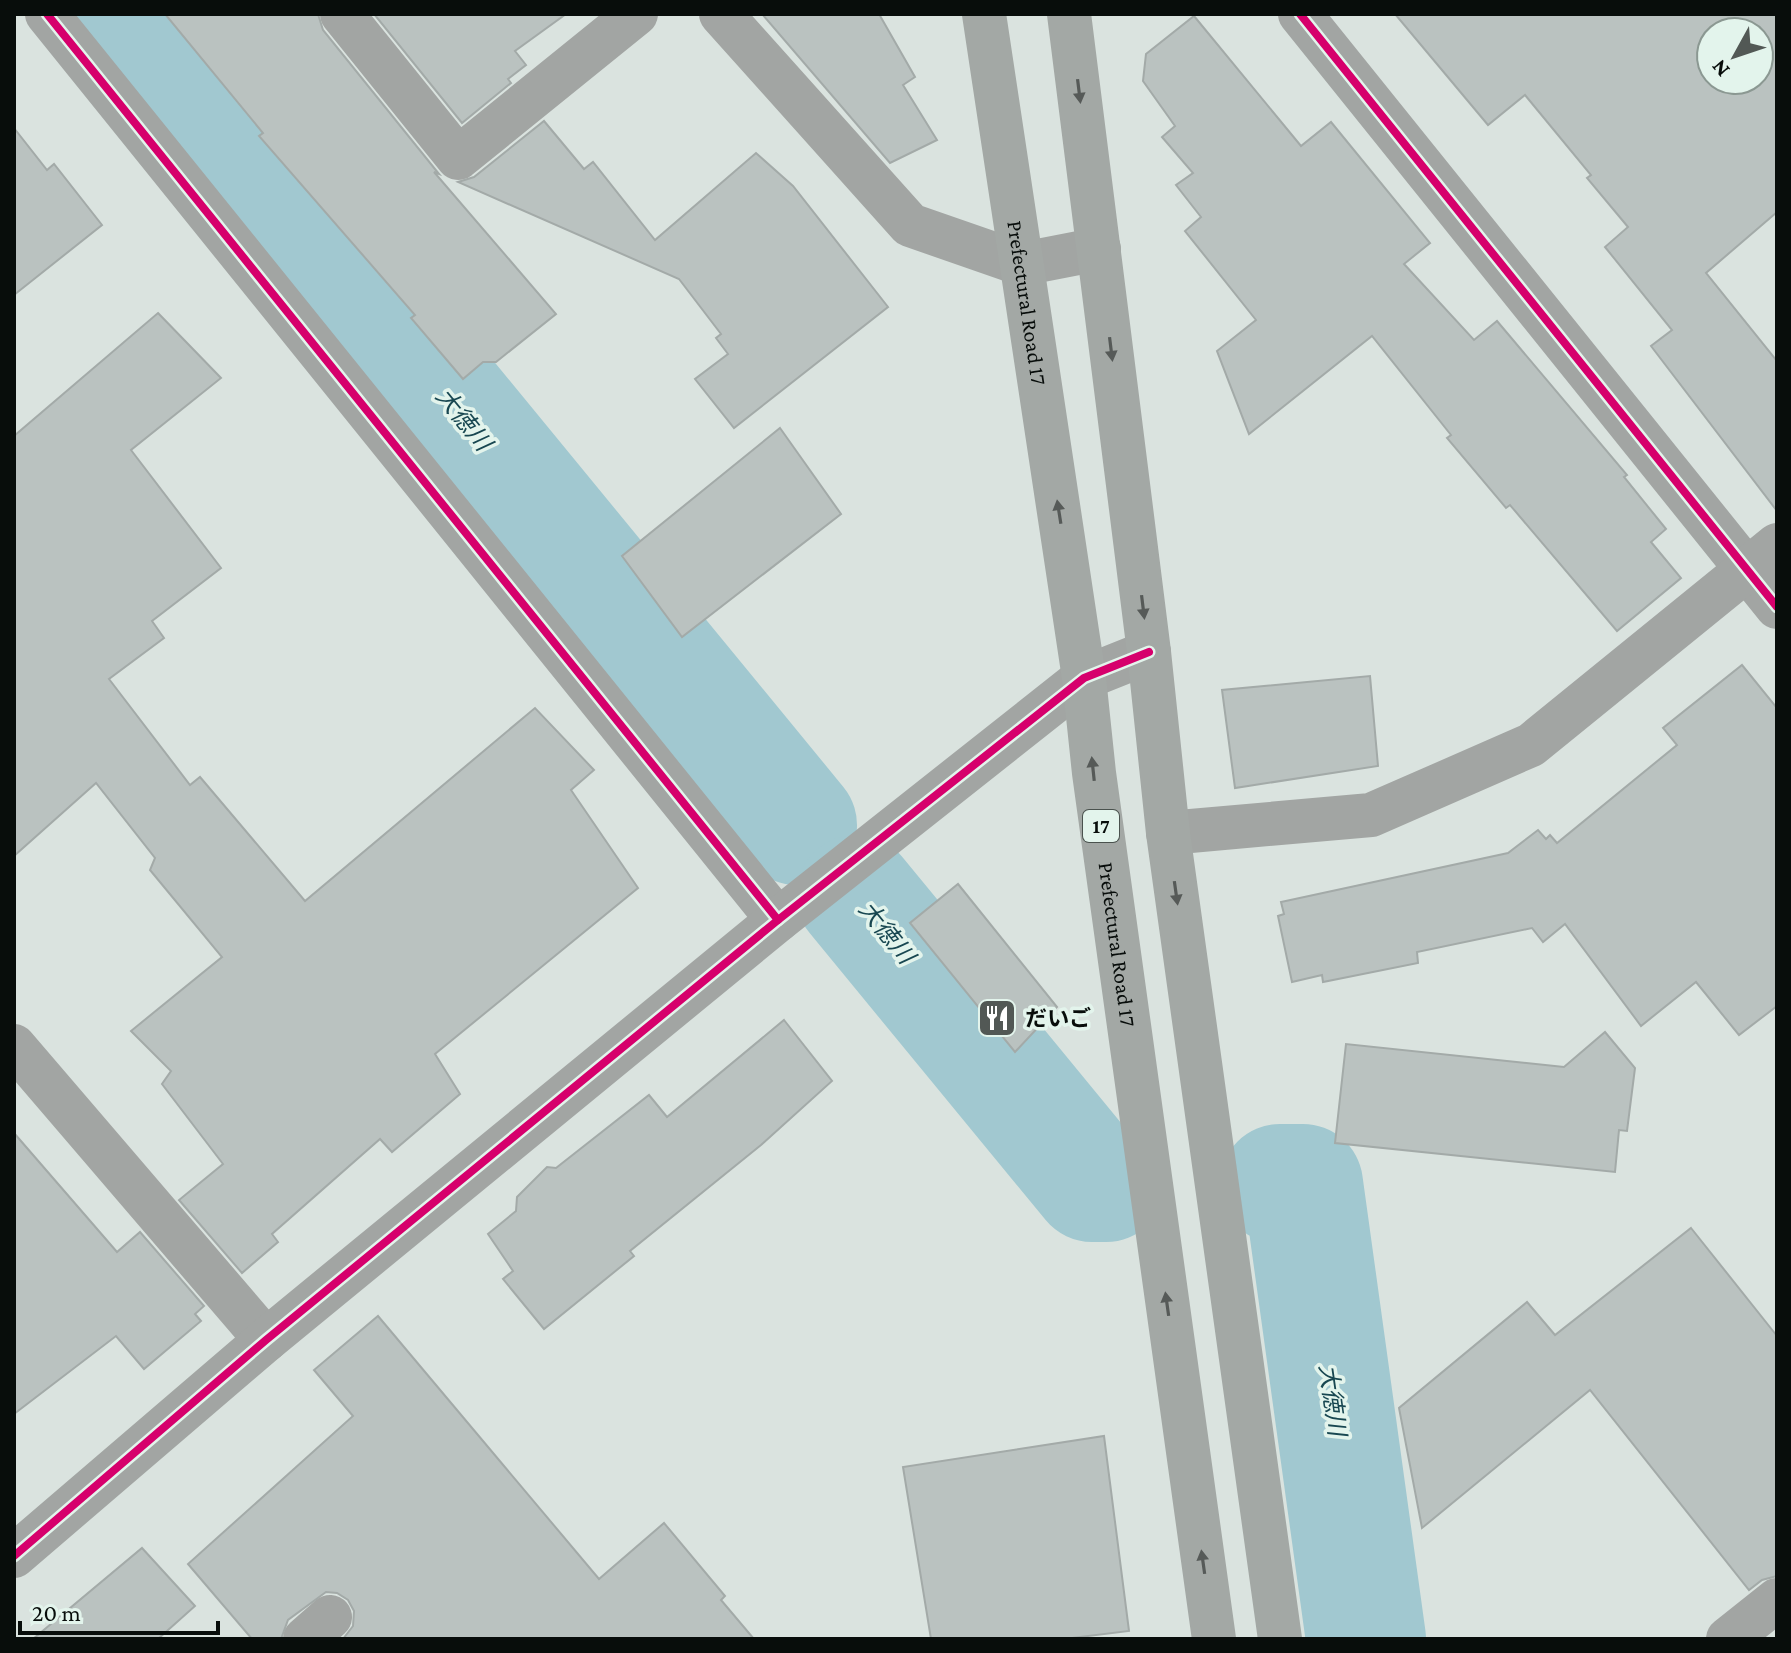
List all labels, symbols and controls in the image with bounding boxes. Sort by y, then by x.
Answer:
north arrow [1695,16,1775,96]
text: N [1706,55,1734,82]
one-way arrow [1073,79,1086,104]
street label: Prefectural Road 17 [1003,219,1052,387]
one-way arrow [1105,337,1118,362]
water label: 大徳川 [431,383,499,458]
one-way arrow [1052,499,1065,524]
one-way arrow [1137,595,1150,620]
one-way arrow [1087,756,1100,781]
road number: 17 [1083,810,1119,842]
street label: Prefectural Road 17 [1094,860,1142,1028]
one-way arrow [1170,881,1183,906]
water label: 大徳川 [854,896,922,971]
restaurant icon: だいご [976,997,1018,1039]
place label: だいご [1025,1006,1091,1031]
one-way arrow [1160,1291,1173,1316]
water label: 大徳川 [1315,1362,1352,1440]
one-way arrow [1196,1549,1209,1574]
scale bar [20,1585,218,1635]
text: 20 m [32,1599,81,1626]

